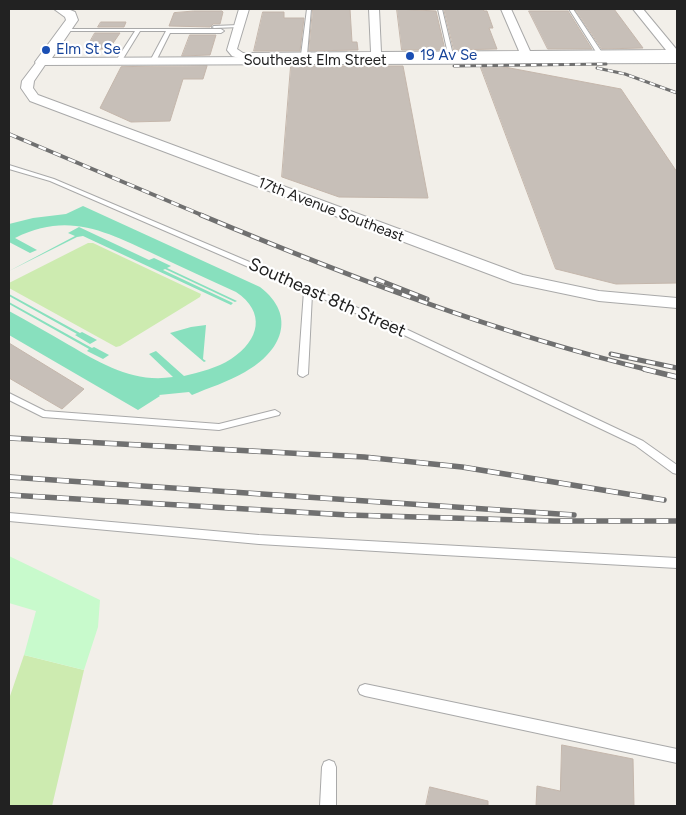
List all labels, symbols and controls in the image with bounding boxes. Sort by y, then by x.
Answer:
place label: Elm St Se [56,41,121,59]
marker: Elm St Se [40,44,52,56]
place label: 19 Av Se [420,47,477,65]
marker: 19 Av Se [404,50,416,62]
street label: Southeast Elm Street [243,52,387,70]
street label: 17th Avenue Southeast [255,174,407,246]
street label: Southeast 8th Street [245,254,409,342]

